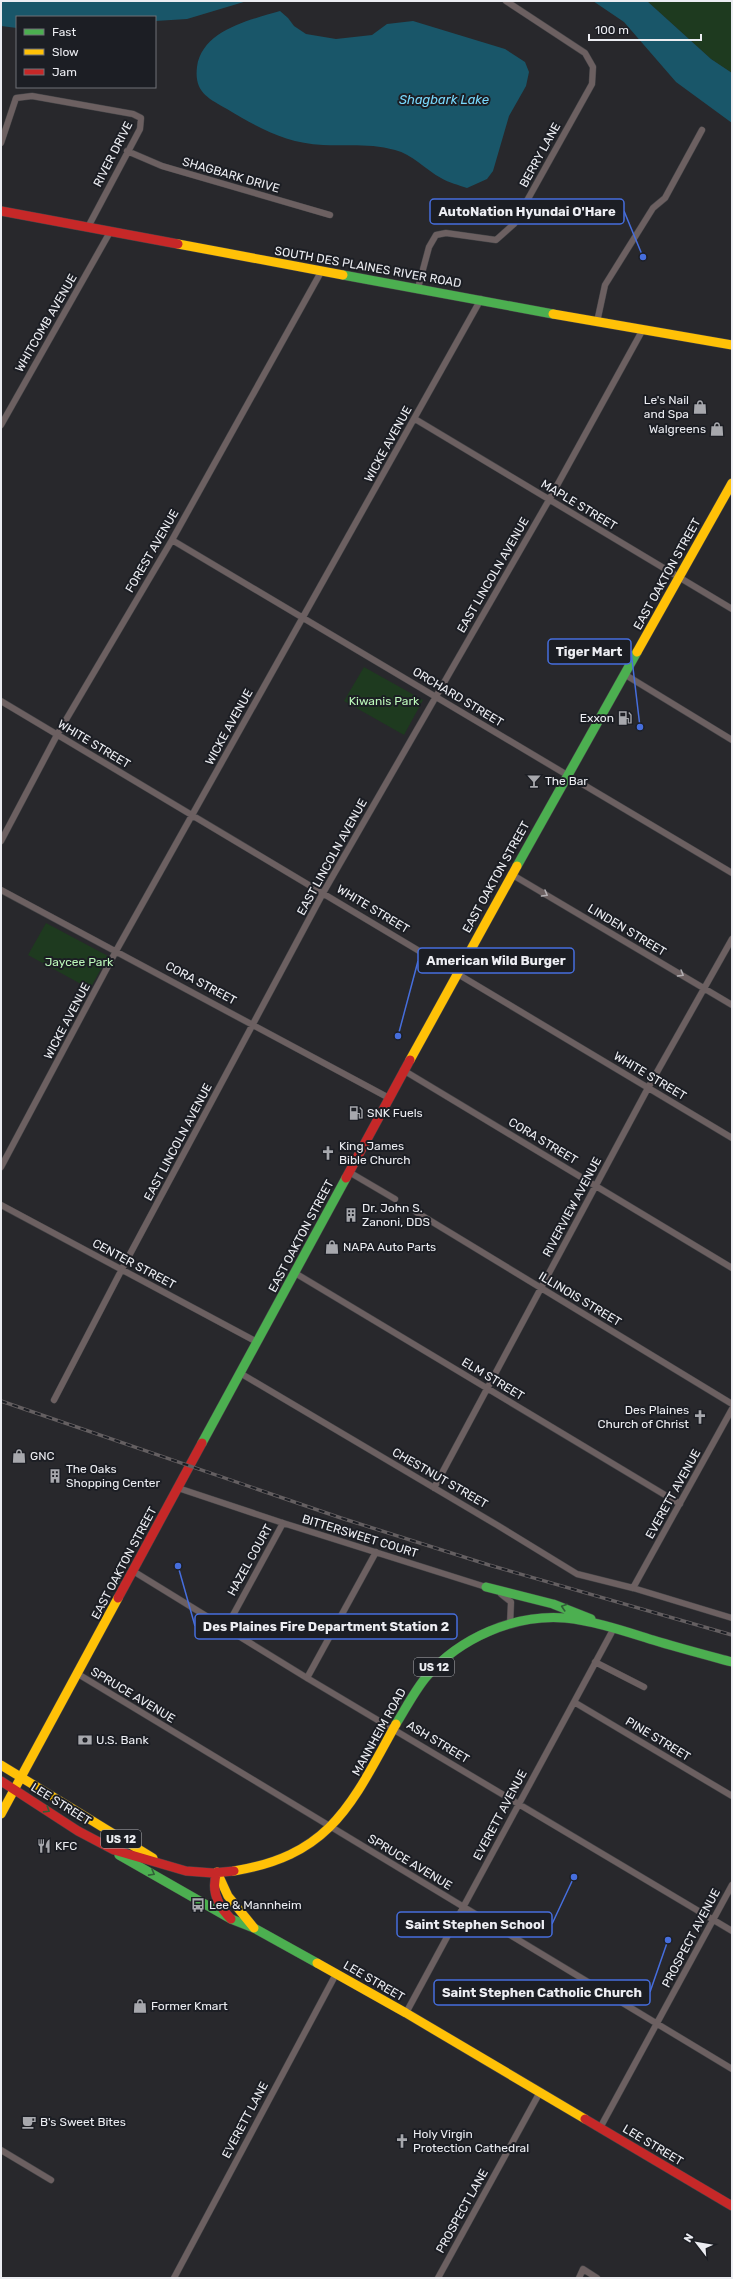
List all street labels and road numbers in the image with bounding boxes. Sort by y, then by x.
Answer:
street label: RIVER DRIVE [91,119,135,189]
street label: BERRY LANE [517,120,563,190]
street label: SHAGBARK DRIVE [181,154,281,196]
street label: SOUTH DES PLAINES RIVER ROAD [274,244,462,290]
street label: WHITCOMB AVENUE [12,271,80,375]
street label: WICKE AVENUE [361,404,415,484]
street label: MAPLE STREET [539,477,619,533]
street label: FOREST AVENUE [123,507,181,595]
street label: EAST LINCOLN AVENUE [454,515,532,635]
street label: EAST OAKTON STREET [631,516,703,632]
street label: ORCHARD STREET [410,664,506,730]
street label: WICKE AVENUE [202,687,256,767]
street label: WHITE STREET [55,717,133,771]
street label: EAST LINCOLN AVENUE [294,796,370,918]
street label: EAST OAKTON STREET [460,819,532,935]
street label: WHITE STREET [334,882,412,936]
street label: LINDEN STREET [585,901,669,959]
street label: CORA STREET [163,958,239,1008]
street label: WICKE AVENUE [41,980,93,1062]
street label: WHITE STREET [611,1049,689,1103]
street label: EAST LINCOLN AVENUE [141,1081,215,1203]
street label: CORA STREET [506,1115,580,1167]
street label: RIVERVIEW AVENUE [540,1155,604,1259]
street label: EAST OAKTON STREET [265,1177,337,1295]
street label: CENTER STREET [90,1236,178,1292]
street label: ILLINOIS STREET [536,1269,624,1329]
street label: ELM STREET [459,1355,527,1403]
street label: CHESTNUT STREET [390,1445,490,1511]
street label: EVERETT AVENUE [643,1447,703,1541]
street label: EAST OAKTON STREET [88,1504,160,1622]
street label: BITTERSWEET COURT [300,1512,420,1560]
street label: HAZEL COURT [225,1522,275,1598]
road number: US 12 [414,1658,454,1676]
street label: SPRUCE AVENUE [88,1664,178,1726]
street label: MANNHEIM ROAD [349,1686,409,1778]
street label: PINE STREET [623,1714,693,1764]
street label: ASH STREET [404,1718,472,1766]
street label: EVERETT AVENUE [470,1767,530,1863]
street label: LEE STREET [28,1780,94,1828]
road number: US 12 [101,1830,141,1848]
street label: SPRUCE AVENUE [365,1831,455,1893]
street label: PROSPECT AVENUE [659,1886,723,1990]
street label: LEE STREET [341,1958,407,2004]
street label: EVERETT LANE [219,2079,271,2161]
street label: LEE STREET [620,2122,686,2169]
street label: PROSPECT LANE [433,2166,491,2256]

